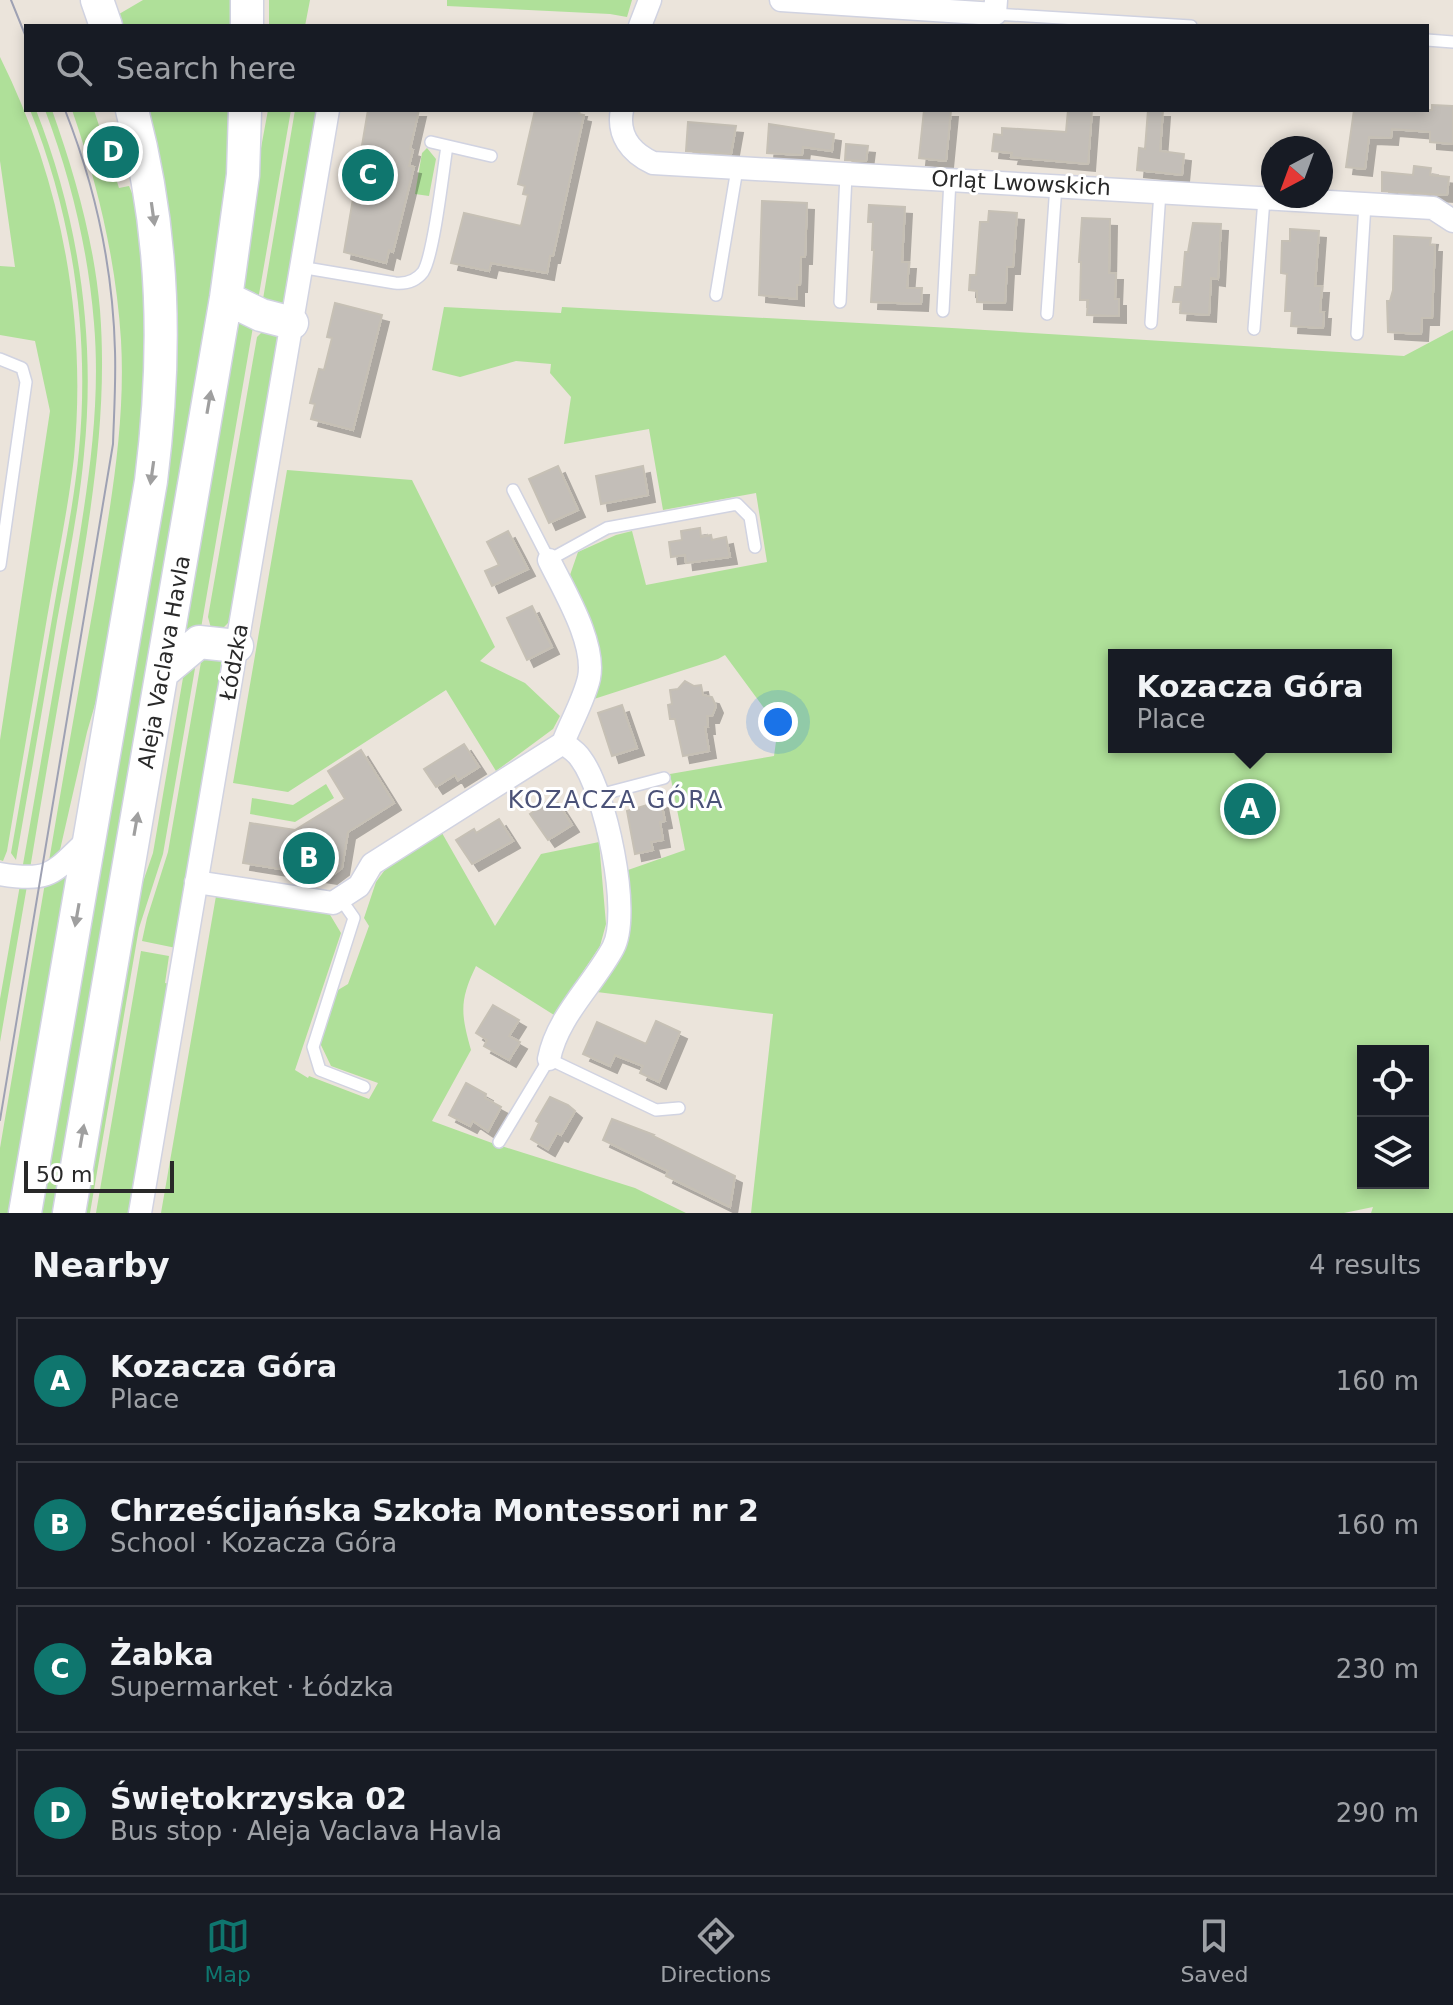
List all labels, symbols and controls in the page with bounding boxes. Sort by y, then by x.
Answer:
search box [24,24,1429,112]
icon: search [52,46,96,90]
text: Search here [116,51,296,86]
pin: D [87,122,139,182]
north arrow [1261,136,1333,208]
pin: C [342,145,394,205]
street label: Orląt Lwowskich [931,166,1111,200]
one-way arrow [147,202,160,227]
one-way arrow [203,389,215,414]
one-way arrow [145,461,158,486]
street label: Aleja Vaclava Havla [133,554,195,770]
street label: Łódzka [215,622,253,703]
popup [1108,649,1392,753]
text: Kozacza Góra [1136,669,1364,704]
your location [758,702,798,742]
text: Place [1136,704,1206,734]
pin: A [1224,779,1276,839]
district label: KOZACZA GÓRA [508,784,724,814]
one-way arrow [131,812,143,837]
pin: B [283,828,335,888]
one-way arrow [70,903,82,928]
map controls [1357,1045,1429,1189]
button: locate [1357,1045,1429,1117]
button: layers [1357,1117,1429,1189]
one-way arrow [77,1123,89,1148]
scale bar [24,1157,174,1193]
text: 50 m [36,1162,92,1187]
text: Nearby [32,1245,170,1285]
text: 4 results [1309,1250,1421,1280]
text: Kozacza Góra [110,1349,337,1384]
text: A [50,1366,70,1396]
text: 160 m [1336,1366,1419,1396]
text: Place [110,1384,179,1414]
text: Chrześcijańska Szkoła Montessori nr 2 [110,1493,759,1528]
text: B [50,1510,70,1540]
text: 160 m [1336,1510,1419,1540]
text: School · Kozacza Góra [110,1528,397,1558]
text: Żabka [110,1637,214,1672]
text: C [50,1654,70,1684]
text: 230 m [1336,1654,1419,1684]
text: Supermarket · Łódzka [110,1672,394,1702]
text: Świętokrzyska 02 [110,1781,407,1816]
text: D [49,1798,71,1828]
text: 290 m [1336,1798,1419,1828]
text: Bus stop · Aleja Vaclava Havla [110,1816,502,1846]
tab: Map [205,1914,251,1987]
tab: Directions [660,1914,771,1987]
tab: Saved [1180,1914,1248,1987]

